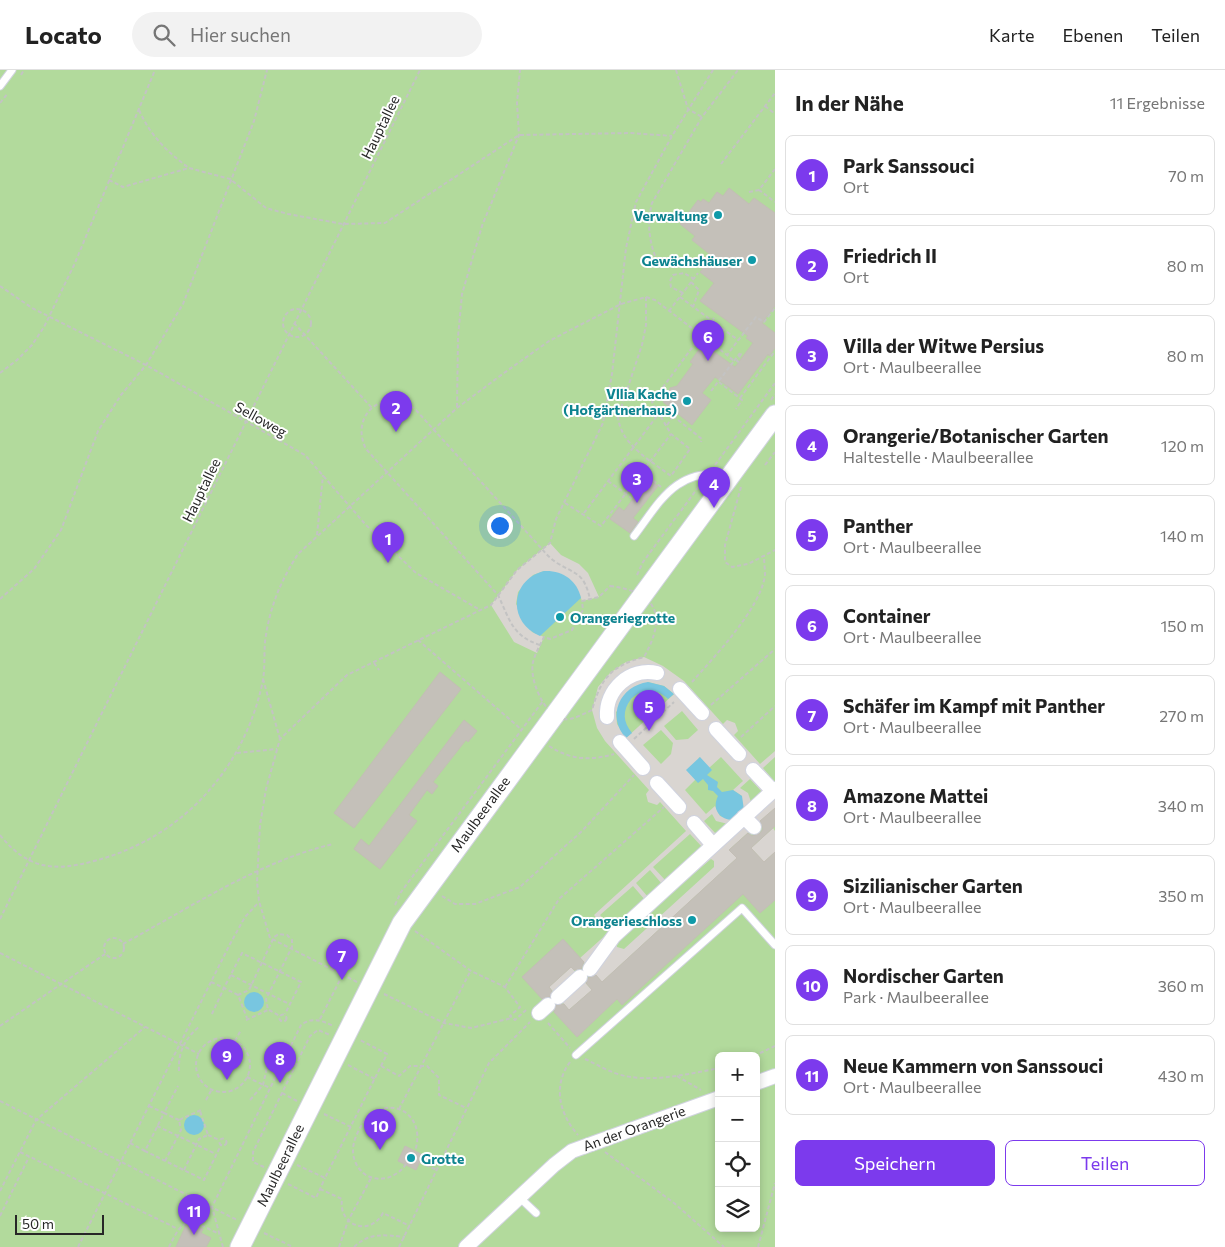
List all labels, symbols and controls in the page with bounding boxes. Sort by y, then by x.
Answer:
search box [132,12,482,57]
text: Locato [25,20,102,49]
icon: search [150,21,178,49]
text: Hier suchen [190,23,291,46]
text: Karte [989,24,1034,46]
text: Ebenen [1062,24,1123,46]
text: Teilen [1151,24,1200,46]
text: In der Nähe [795,90,904,115]
street label: Hauptallee [357,92,403,162]
text: 11 Ergebnisse [1110,93,1205,112]
text: Park Sanssouci [843,154,974,177]
text: 1 [808,166,816,185]
text: 70 m [1168,166,1204,185]
text: Ort [843,177,869,196]
place label: Verwaltung [634,207,708,224]
marker: Verwaltung [712,209,724,221]
text: Friedrich II [843,244,937,267]
place label: Gewächshäuser [641,252,742,269]
marker: Gewächshäuser [746,254,758,266]
text: 2 [807,256,817,275]
text: 80 m [1167,256,1204,275]
text: Ort [843,267,869,286]
pin: 6 [692,320,724,361]
text: Villa der Witwe Persius [843,334,1044,357]
text: 3 [807,346,817,365]
text: 80 m [1167,346,1204,365]
text: Ort · Maulbeerallee [843,357,981,376]
place label: Vllia Kache (Hofgärtnerhaus) [563,385,677,418]
pin: 2 [380,391,412,432]
marker: Vllia Kache (Hofgärtnerhaus) [681,395,693,407]
street label: Selloweg [232,398,290,440]
text: Orangerie/Botanischer Garten [843,424,1109,447]
text: 4 [807,436,817,455]
text: 120 m [1161,436,1204,455]
text: Haltestelle · Maulbeerallee [843,447,1033,466]
street label: Hauptallee [178,455,224,525]
pin: 3 [621,462,653,503]
pin: 4 [698,467,730,508]
your location [487,513,513,539]
text: Panther [843,514,913,537]
pin: 1 [372,522,404,563]
text: 5 [807,526,817,545]
text: 140 m [1160,526,1204,545]
text: Ort · Maulbeerallee [843,537,981,556]
text: Container [843,604,931,627]
place label: Orangeriegrotte [570,609,675,626]
marker: Orangeriegrotte [554,611,566,623]
text: 6 [807,616,817,635]
text: 150 m [1161,616,1204,635]
text: Ort · Maulbeerallee [843,627,981,646]
pin: 5 [633,690,665,731]
text: Schäfer im Kampf mit Panther [843,694,1105,717]
text: 7 [808,706,816,725]
text: 270 m [1159,706,1204,725]
text: Ort · Maulbeerallee [843,717,981,736]
street label: Maulbeerallee [447,773,513,855]
text: Amazone Mattei [843,784,988,807]
text: 8 [807,796,817,815]
text: 340 m [1158,796,1204,815]
text: Ort · Maulbeerallee [843,807,981,826]
text: Sizilianischer Garten [843,874,1023,897]
text: 9 [807,886,817,905]
text: 350 m [1158,886,1204,905]
text: Ort · Maulbeerallee [843,897,981,916]
place label: Orangerieschloss [571,912,682,929]
marker: Orangerieschloss [686,914,698,926]
pin: 7 [326,939,358,980]
text: Nordischer Garten [843,964,1004,987]
text: 10 [803,976,821,995]
text: 360 m [1158,976,1204,995]
text: Park · Maulbeerallee [843,987,989,1006]
pin: 9 [211,1039,243,1080]
pin: 8 [264,1042,296,1083]
map controls [715,1052,760,1232]
button: + [715,1052,760,1097]
text: Neue Kammern von Sanssouci [843,1054,1103,1077]
text: 11 [805,1066,819,1085]
text: 430 m [1158,1066,1204,1085]
text: Ort · Maulbeerallee [843,1077,981,1096]
button: − [715,1097,760,1142]
street label: An der Orangerie [580,1102,688,1154]
pin: 10 [364,1109,396,1150]
street label: Maulbeerallee [253,1121,307,1209]
button: Speichern [795,1140,995,1186]
button: Teilen [1005,1140,1205,1186]
button: locate [715,1142,760,1187]
place label: Grotte [421,1150,464,1167]
marker: Grotte [405,1152,417,1164]
button: layers [715,1187,760,1232]
pin: 11 [178,1194,210,1235]
scale bar [15,1212,104,1235]
text: 50 m [22,1215,54,1232]

